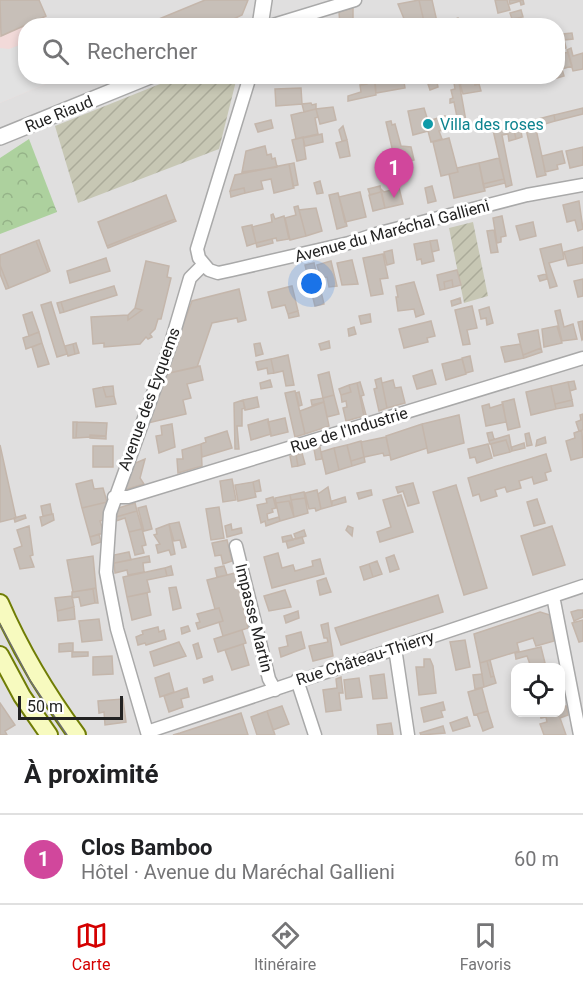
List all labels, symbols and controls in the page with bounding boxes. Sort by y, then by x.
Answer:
search box [18,18,565,84]
icon: search [39,35,72,68]
text: Rechercher [87,39,198,64]
street label: Rue Riaud [22,92,96,136]
place label: Villa des roses [440,115,544,134]
marker: Villa des roses [421,117,435,131]
pin: 1 [374,148,414,198]
street label: Avenue du Maréchal Gallieni [293,196,491,266]
your location [297,269,326,298]
street label: Avenue des Eyquems [114,325,184,473]
street label: Rue de l'Industrie [288,403,410,457]
street label: Impasse Martin [231,562,277,674]
street label: Rue Château-Thierry [294,627,437,689]
map controls [511,663,565,717]
button: locate [511,663,565,717]
scale bar [18,693,123,720]
text: 50 m [27,697,63,716]
text: À proximité [24,759,158,789]
text: Clos Bamboo [81,835,212,860]
text: 1 [38,847,49,871]
text: 60 m [514,847,559,871]
text: Hôtel · Avenue du Maréchal Gallieni [81,860,395,884]
tab: Carte [72,919,110,974]
tab: Itinéraire [254,919,316,974]
tab: Favoris [460,919,511,974]

